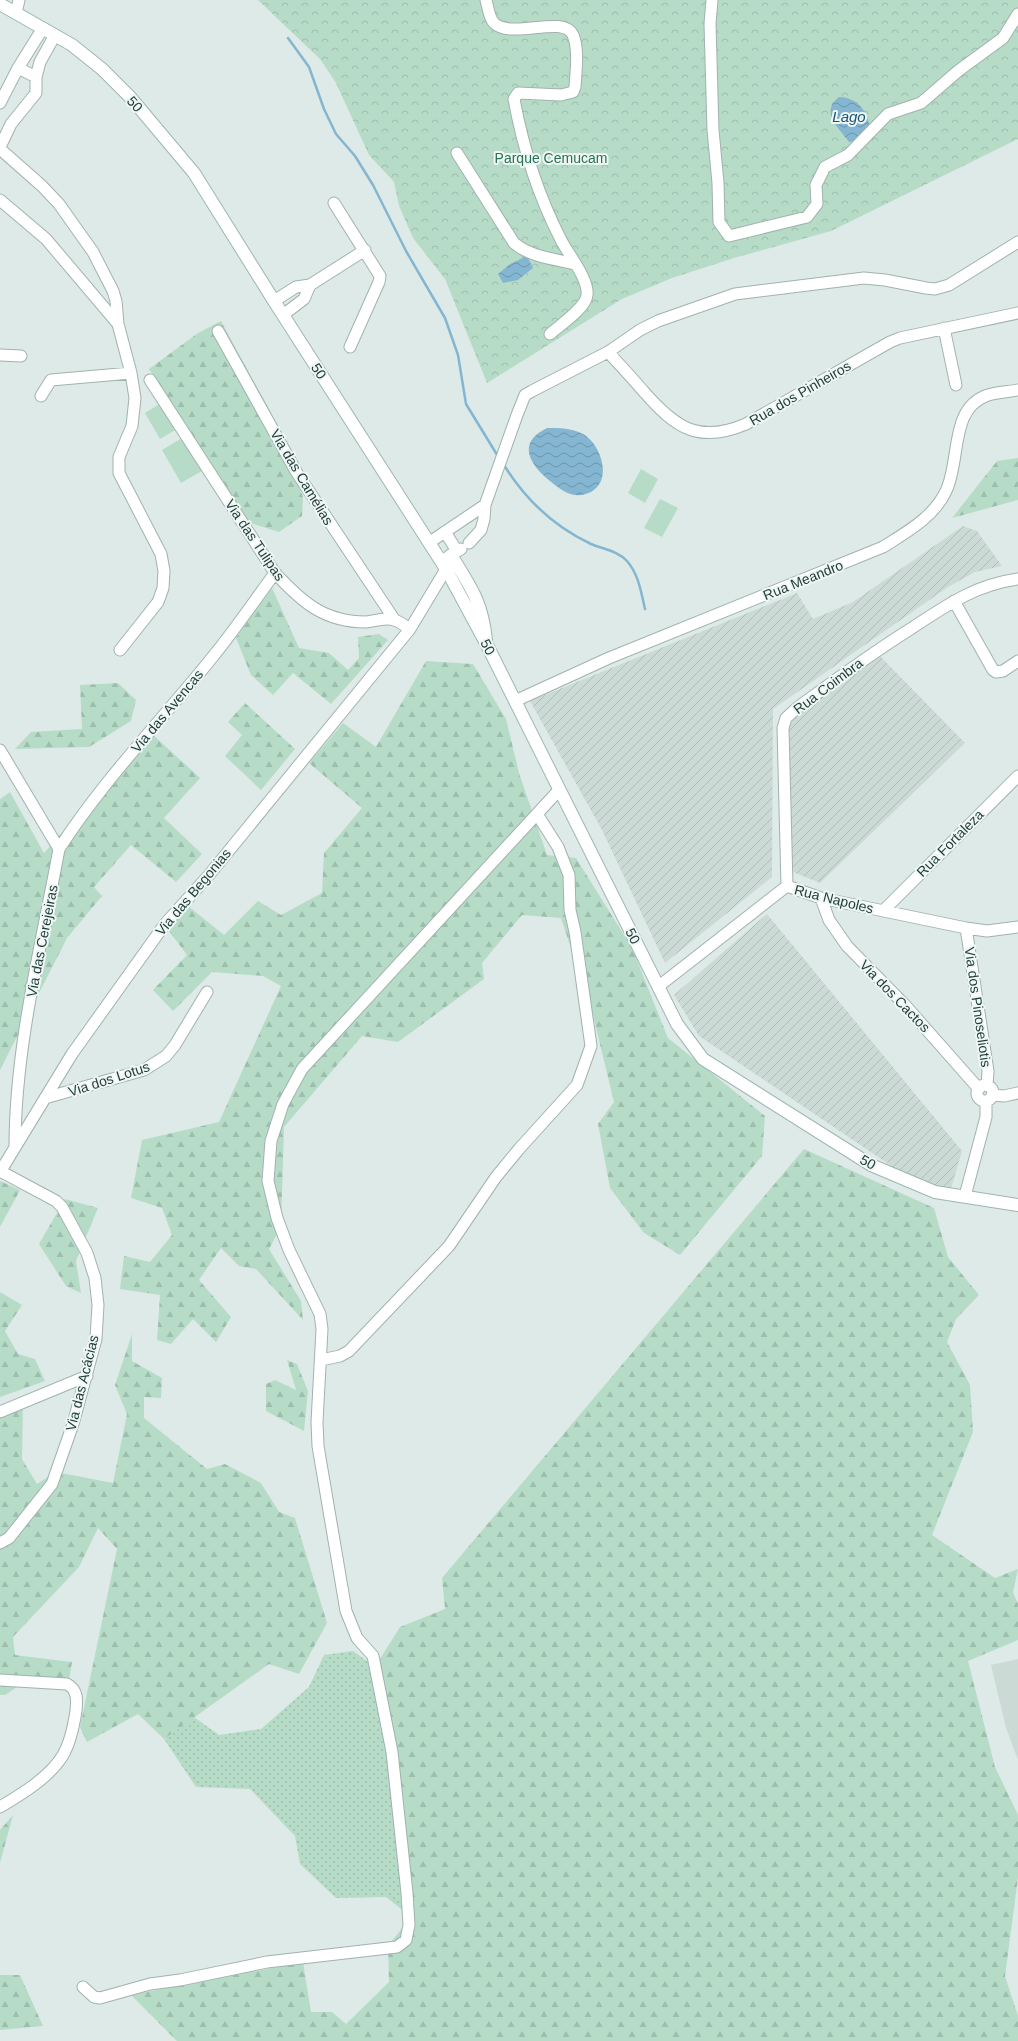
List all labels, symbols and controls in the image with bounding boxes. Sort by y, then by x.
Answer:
street label: 50 [124,93,146,115]
water label: Lago [832,108,866,125]
park label: Parque Cemucam [495,150,607,166]
street label: Rua dos Pinheiros [746,357,854,429]
street label: 50 [308,360,330,382]
street label: Via das Camélias [267,426,337,528]
street label: Via das Tulipas [222,496,288,584]
street label: Rua Meandro [761,557,846,603]
street label: 50 [477,636,499,658]
street label: Rua Coimbra [790,655,866,717]
street label: Via das Avencas [128,666,206,756]
street label: Rua Fortaleza [913,806,987,880]
street label: Via das Begonias [152,845,234,939]
street label: Rua Napoles [793,881,875,917]
street label: Via das Cerejeiras [23,883,61,999]
street label: 50 [622,925,644,947]
street label: Via dos Pinoseliotis [962,946,994,1068]
street label: Via dos Cactos [857,957,933,1035]
street label: Via dos Lotus [66,1058,152,1100]
street label: 50 [857,1151,879,1173]
street label: Via das Acácias [62,1333,102,1433]

